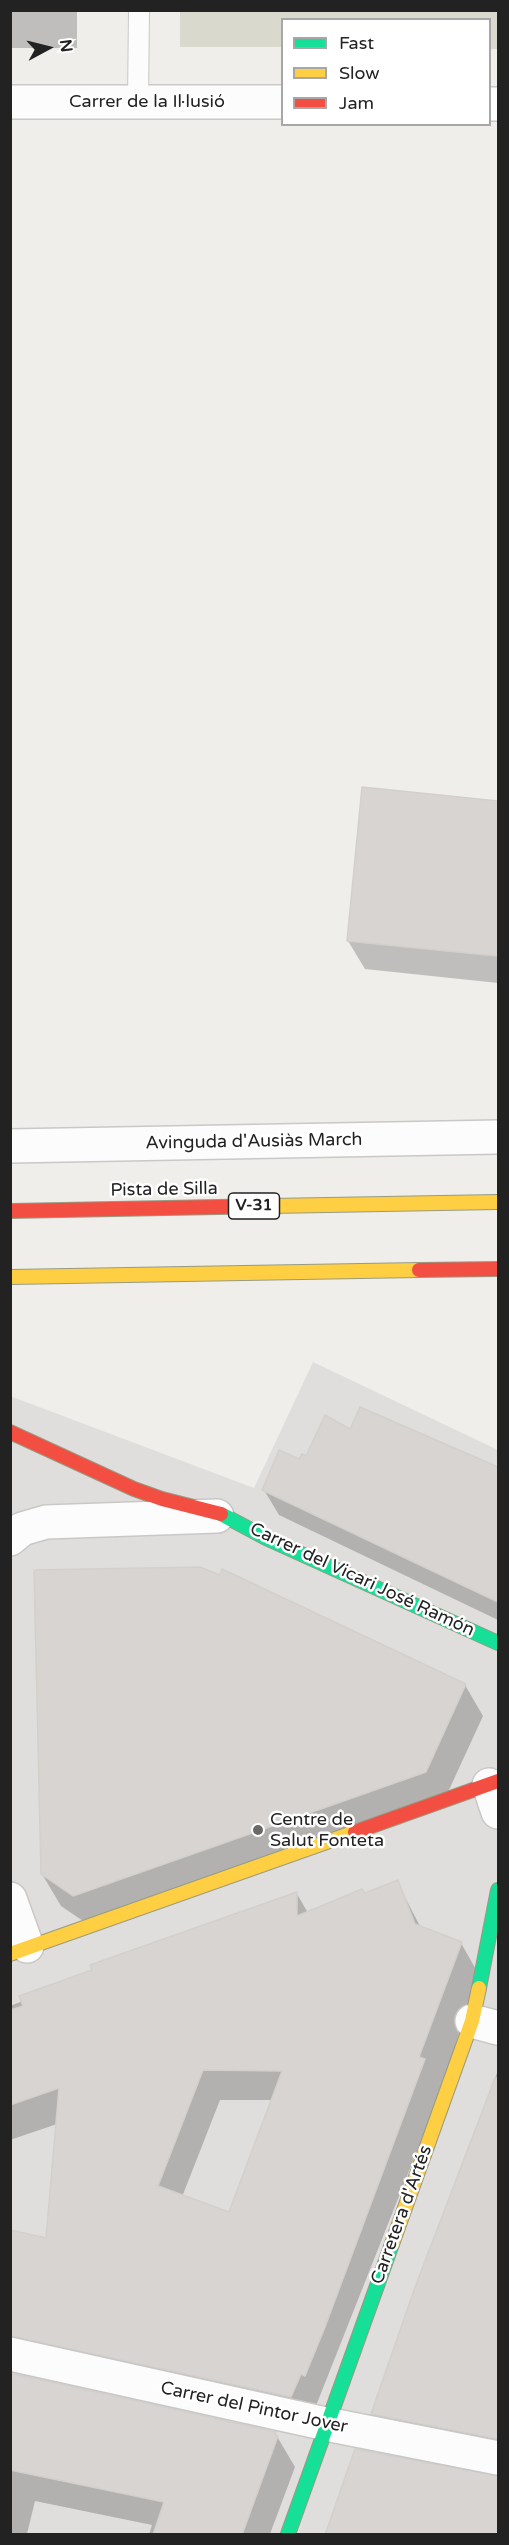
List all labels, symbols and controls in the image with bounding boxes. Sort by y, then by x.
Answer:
north arrow [18,18,78,78]
legend [281,18,491,126]
text: Fast [339,32,374,54]
text: N [55,38,77,53]
text: Slow [339,62,380,84]
street label: Carrer de la Il·lusió [69,91,225,113]
text: Jam [339,92,374,114]
street label: Avinguda d'Ausiàs March [145,1129,363,1155]
street label: Pista de Silla [110,1178,218,1202]
road number: V-31 [228,1193,280,1219]
street label: Carrer del Vicari José Ramón [246,1518,478,1642]
place label: Centre de Salut Fonteta [270,1809,384,1852]
marker: Centre de Salut Fonteta [251,1823,265,1837]
street label: Carretera d'Artés [367,2143,437,2287]
street label: Carrer del Pintor Jover [158,2378,350,2438]

